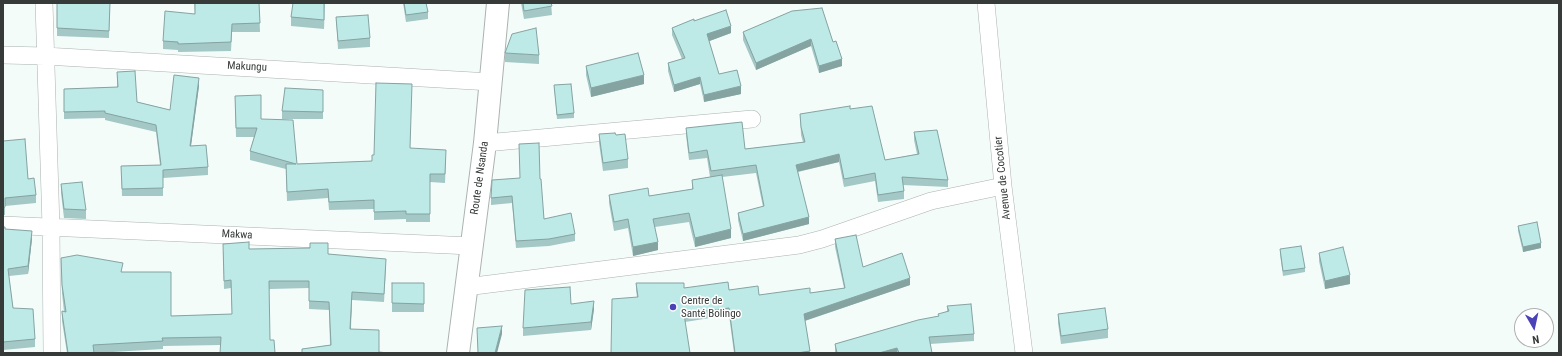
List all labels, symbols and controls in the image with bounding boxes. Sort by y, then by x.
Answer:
street label: Makungu [227,59,267,75]
street label: Avenue de Cocotier [992,136,1014,220]
street label: Route de Nsanda [468,140,492,216]
street label: Makwa [221,228,253,242]
place label: Centre de Santé Bolingo [681,294,741,320]
marker: Centre de Santé Bolingo [668,302,678,312]
north arrow [1514,308,1554,348]
text: N [1531,332,1540,346]

